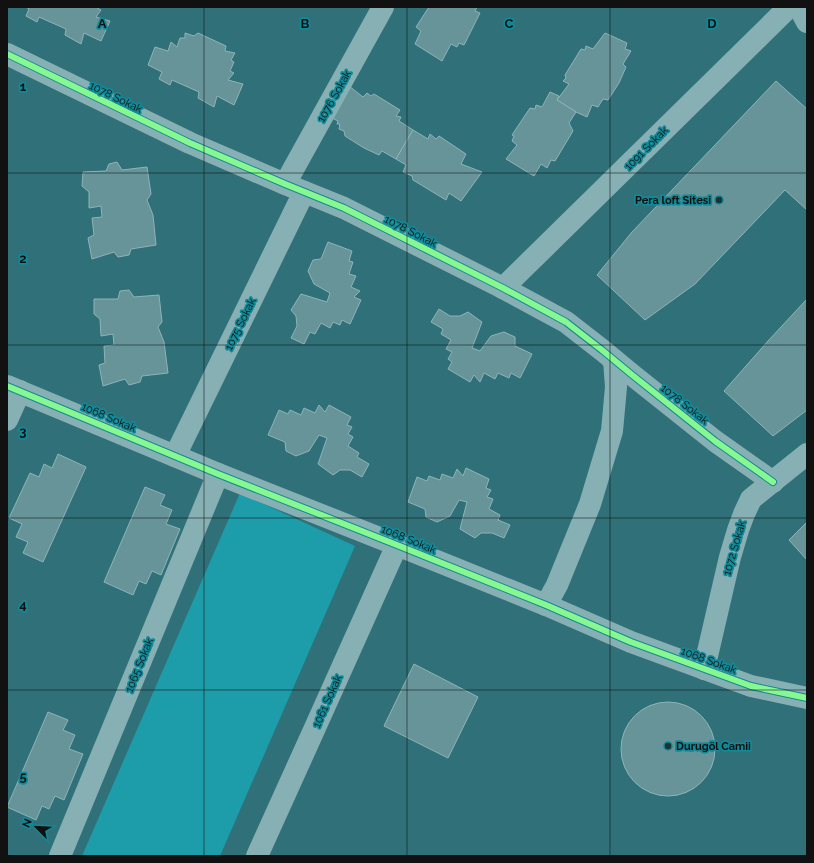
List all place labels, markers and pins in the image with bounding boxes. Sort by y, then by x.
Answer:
place label: Pera loft Sitesi [635,194,711,207]
marker: Pera loft Sitesi [714,195,724,205]
place label: Durugöl Camii [676,740,751,753]
marker: Durugöl Camii [663,741,673,751]

